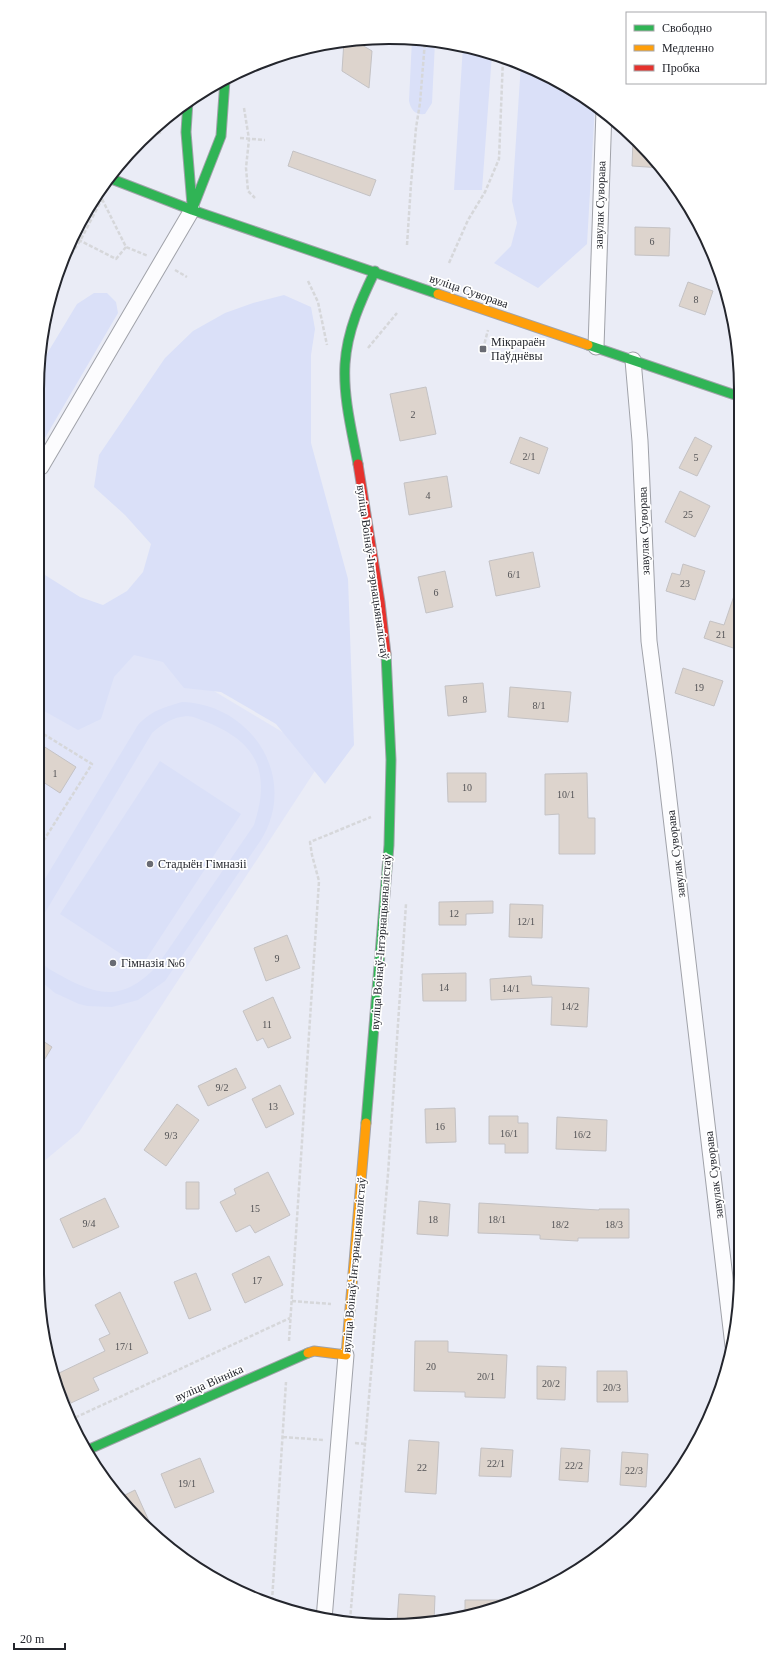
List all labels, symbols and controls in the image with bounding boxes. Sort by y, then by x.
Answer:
legend [626,12,766,84]
text: Свободно [662,21,712,35]
text: Медленно [662,41,714,55]
text: Пробка [662,61,700,75]
street label: завулак Суворава [591,160,609,249]
house number: 6 [650,236,655,247]
street label: вуліца Суворава [428,271,511,311]
house number: 8 [694,294,699,305]
place label: Мікрараён Паўднёвы [491,335,546,363]
marker: Мікрараён Паўднёвы [478,344,488,354]
house number: 2 [411,409,416,420]
house number: 2/1 [523,451,535,462]
house number: 5 [694,452,699,463]
street label: вуліца Воінаў-Інтэрнацыяналістаў [354,484,392,660]
street label: завулак Суворава [635,486,653,575]
house number: 4 [426,490,431,501]
house number: 25 [683,509,693,520]
house number: 6/1 [508,569,520,580]
house number: 23 [680,578,690,589]
house number: 6 [434,587,439,598]
house number: 21 [716,629,726,640]
house number: 19 [694,682,704,693]
house number: 8 [463,694,468,705]
house number: 8/1 [533,700,545,711]
house number: 1 [53,768,58,779]
house number: 10 [462,782,472,793]
house number: 10/1 [557,789,575,800]
street label: завулак Суворава [664,809,688,899]
street label: вуліца Воінаў-Інтэрнацыяналістаў [368,854,394,1030]
place label: Стадыён Гімназіі [158,857,247,871]
marker: Стадыён Гімназіі [145,859,155,869]
house number: 12 [449,908,459,919]
house number: 12/1 [517,916,535,927]
house number: 9 [275,953,280,964]
place label: Гімназія №6 [121,956,185,970]
marker: Гімназія №6 [108,958,118,968]
house number: 14 [439,982,449,993]
house number: 14/1 [502,983,520,994]
house number: 14/2 [561,1001,579,1012]
house number: 11 [262,1019,272,1030]
house number: 9/2 [216,1082,228,1093]
house number: 13 [268,1101,278,1112]
house number: 16 [435,1121,445,1132]
house number: 16/1 [500,1128,518,1139]
house number: 16/2 [573,1129,591,1140]
house number: 9/3 [165,1130,177,1141]
street label: завулак Суворава [702,1130,726,1220]
street label: вуліца Воінаў-Інтэрнацыяналістаў [339,1177,369,1353]
house number: 15 [250,1203,260,1214]
house number: 18 [428,1214,438,1225]
house number: 18/1 [488,1214,506,1225]
house number: 9/4 [83,1218,95,1229]
house number: 18/2 [551,1219,569,1230]
house number: 18/3 [605,1219,623,1230]
house number: 17 [252,1275,262,1286]
house number: 17/1 [115,1341,133,1352]
street label: вуліца Вінніка [173,1361,246,1404]
house number: 20 [426,1361,436,1372]
house number: 20/1 [477,1371,495,1382]
house number: 20/2 [542,1378,560,1389]
house number: 20/3 [603,1382,621,1393]
house number: 22/1 [487,1458,505,1469]
house number: 22/2 [565,1460,583,1471]
house number: 22 [417,1462,427,1473]
house number: 22/3 [625,1465,643,1476]
house number: 19/1 [178,1478,196,1489]
scale bar [14,1625,65,1651]
text: 20 m [20,1632,45,1646]

